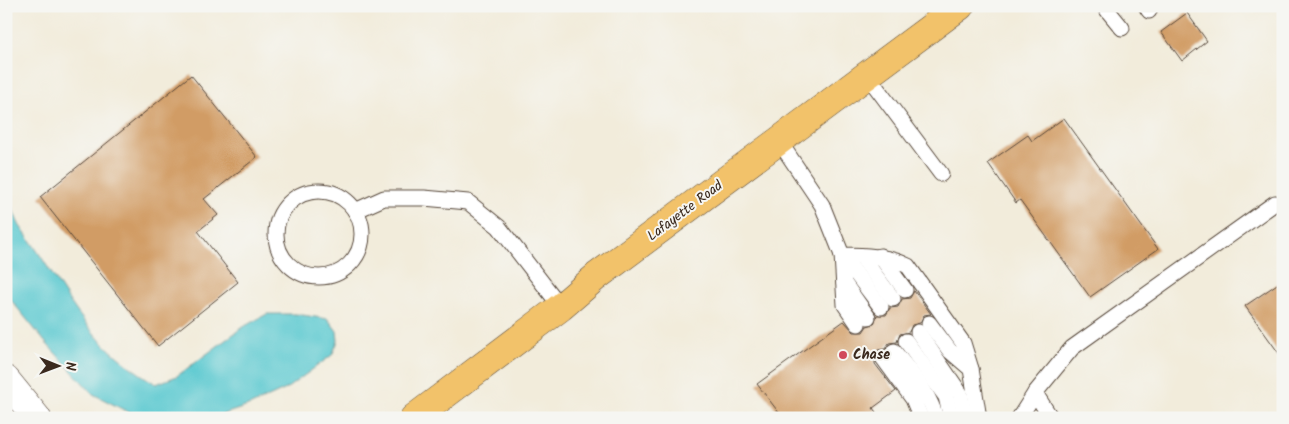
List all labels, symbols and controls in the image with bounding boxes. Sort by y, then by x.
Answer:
street label: Lafayette Road [643,175,728,247]
north arrow [32,342,82,392]
place label: Chase [853,344,890,366]
marker: Chase [837,349,849,361]
text: N [59,362,81,371]

